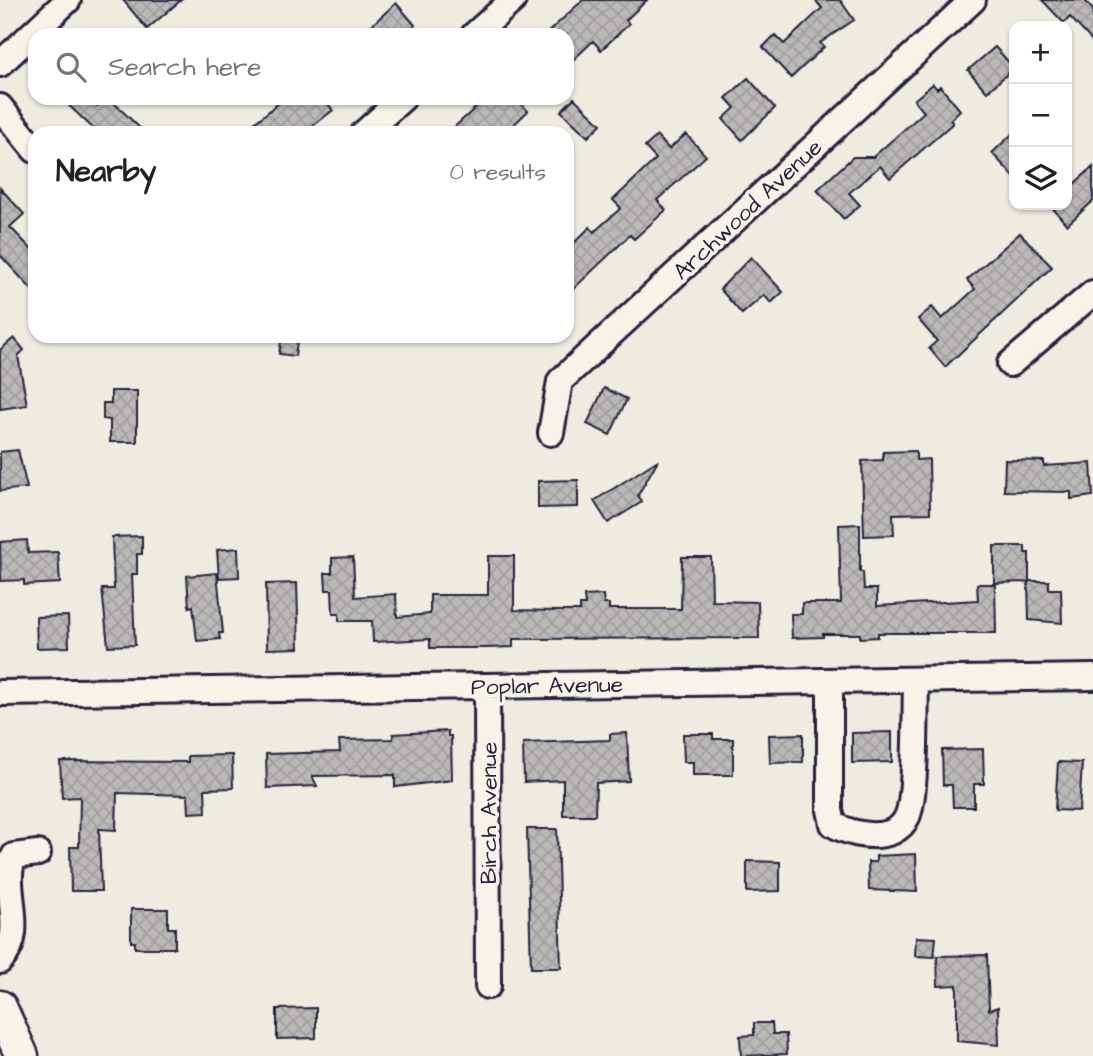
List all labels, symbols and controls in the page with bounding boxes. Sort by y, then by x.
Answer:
map controls [1009,21,1072,210]
button: + [1009,21,1072,84]
search box [28,28,574,105]
icon: search [52,48,90,86]
text: Search here [108,49,261,85]
button: − [1009,84,1072,147]
street label: Archwood Avenue [666,132,829,287]
button: layers [1009,147,1072,210]
text: Nearby [56,151,156,193]
text: 0 results [449,156,546,188]
street label: Poplar Avenue [471,669,623,703]
street label: Birch Avenue [473,742,505,884]

